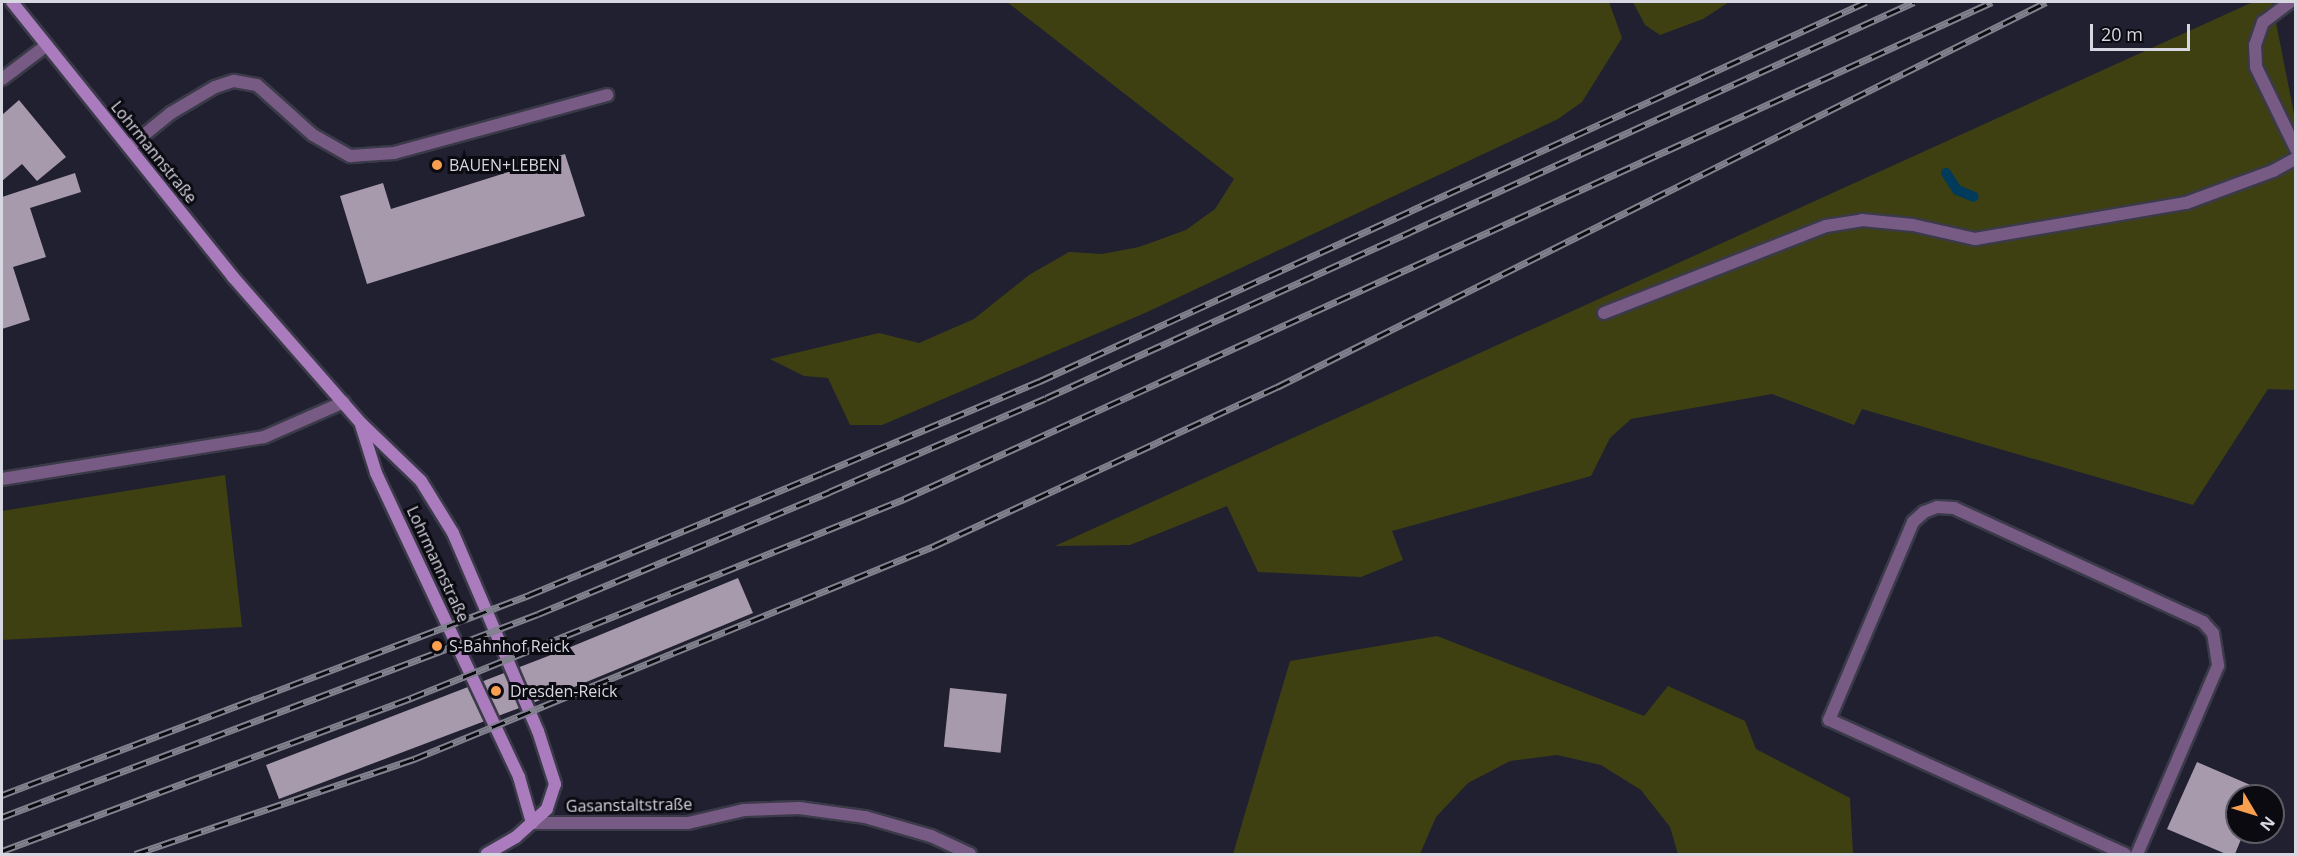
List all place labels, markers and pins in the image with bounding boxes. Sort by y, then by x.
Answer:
place label: BAUEN+LEBEN [449,155,560,175]
marker: BAUEN+LEBEN [430,158,444,172]
place label: S-Bahnhof Reick [449,636,570,656]
marker: S-Bahnhof Reick [430,639,444,653]
place label: Dresden-Reick [510,681,617,701]
marker: Dresden-Reick [487,682,505,700]

